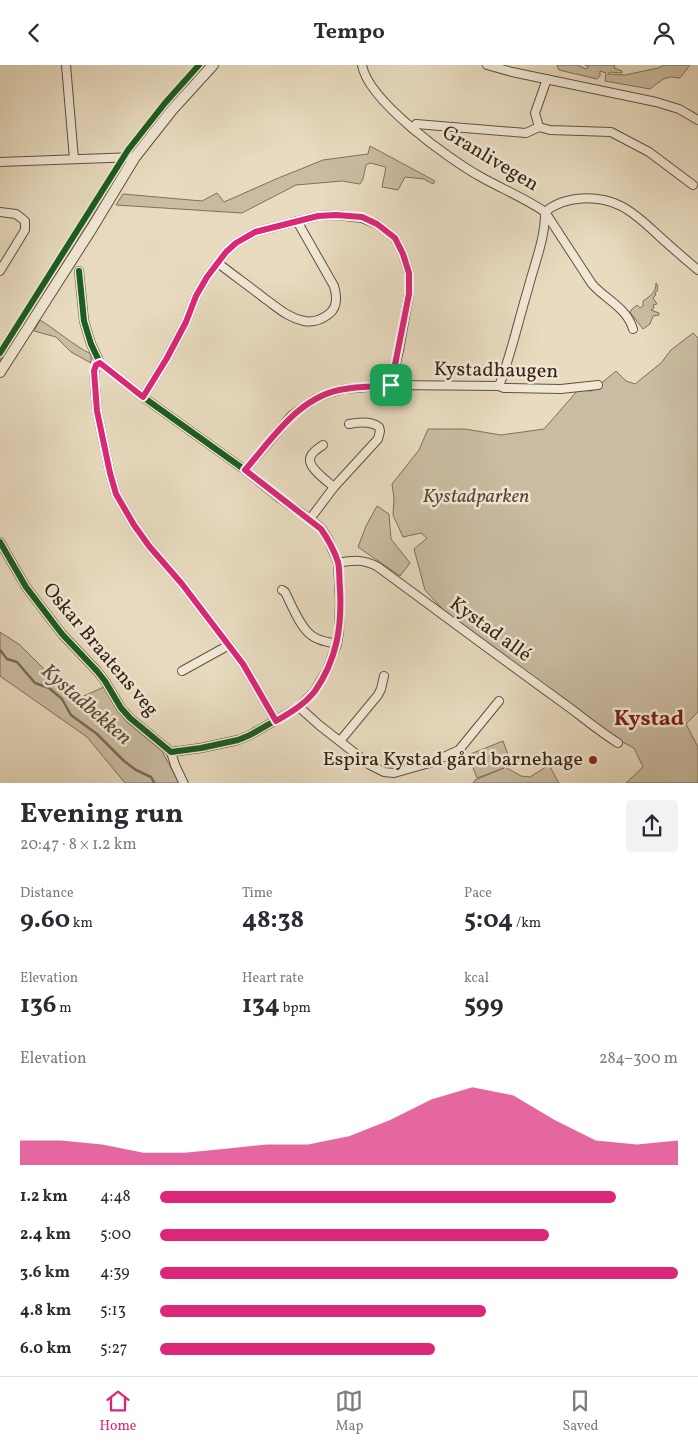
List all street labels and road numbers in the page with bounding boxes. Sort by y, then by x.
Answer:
street label: Granlivegen [436,119,544,199]
street label: Kystadhaugen [433,356,559,386]
street label: Oskar Braatens veg [36,577,164,723]
street label: Kystad allé [443,591,537,669]

